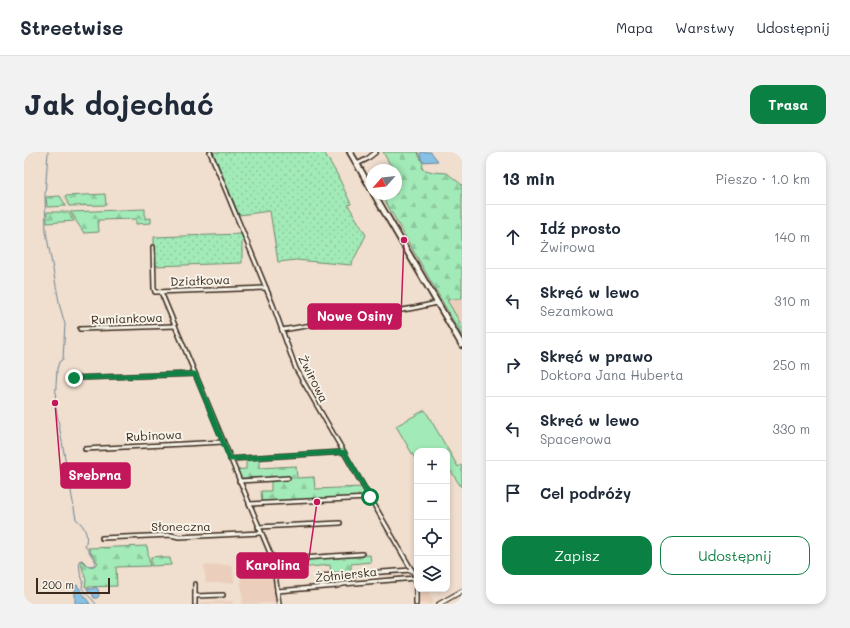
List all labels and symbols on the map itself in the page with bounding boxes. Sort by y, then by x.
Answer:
north arrow [366,164,402,200]
street label: Działkowa [170,271,230,289]
callout: Nowe Osiny [308,304,401,329]
text: Nowe Osiny [317,307,393,325]
street label: Rumiankowa [91,309,163,327]
street label: Żwirowa [295,352,333,405]
route end [65,369,83,387]
street label: Rubinowa [126,426,182,444]
callout: Srebrna [61,463,130,488]
text: Srebrna [68,466,122,483]
route start [361,488,379,506]
street label: Słoneczna [151,518,211,534]
callout: Karolina [237,553,308,578]
text: Karolina [246,556,300,573]
street label: Żołnierska [314,563,378,585]
scale bar [36,576,110,595]

